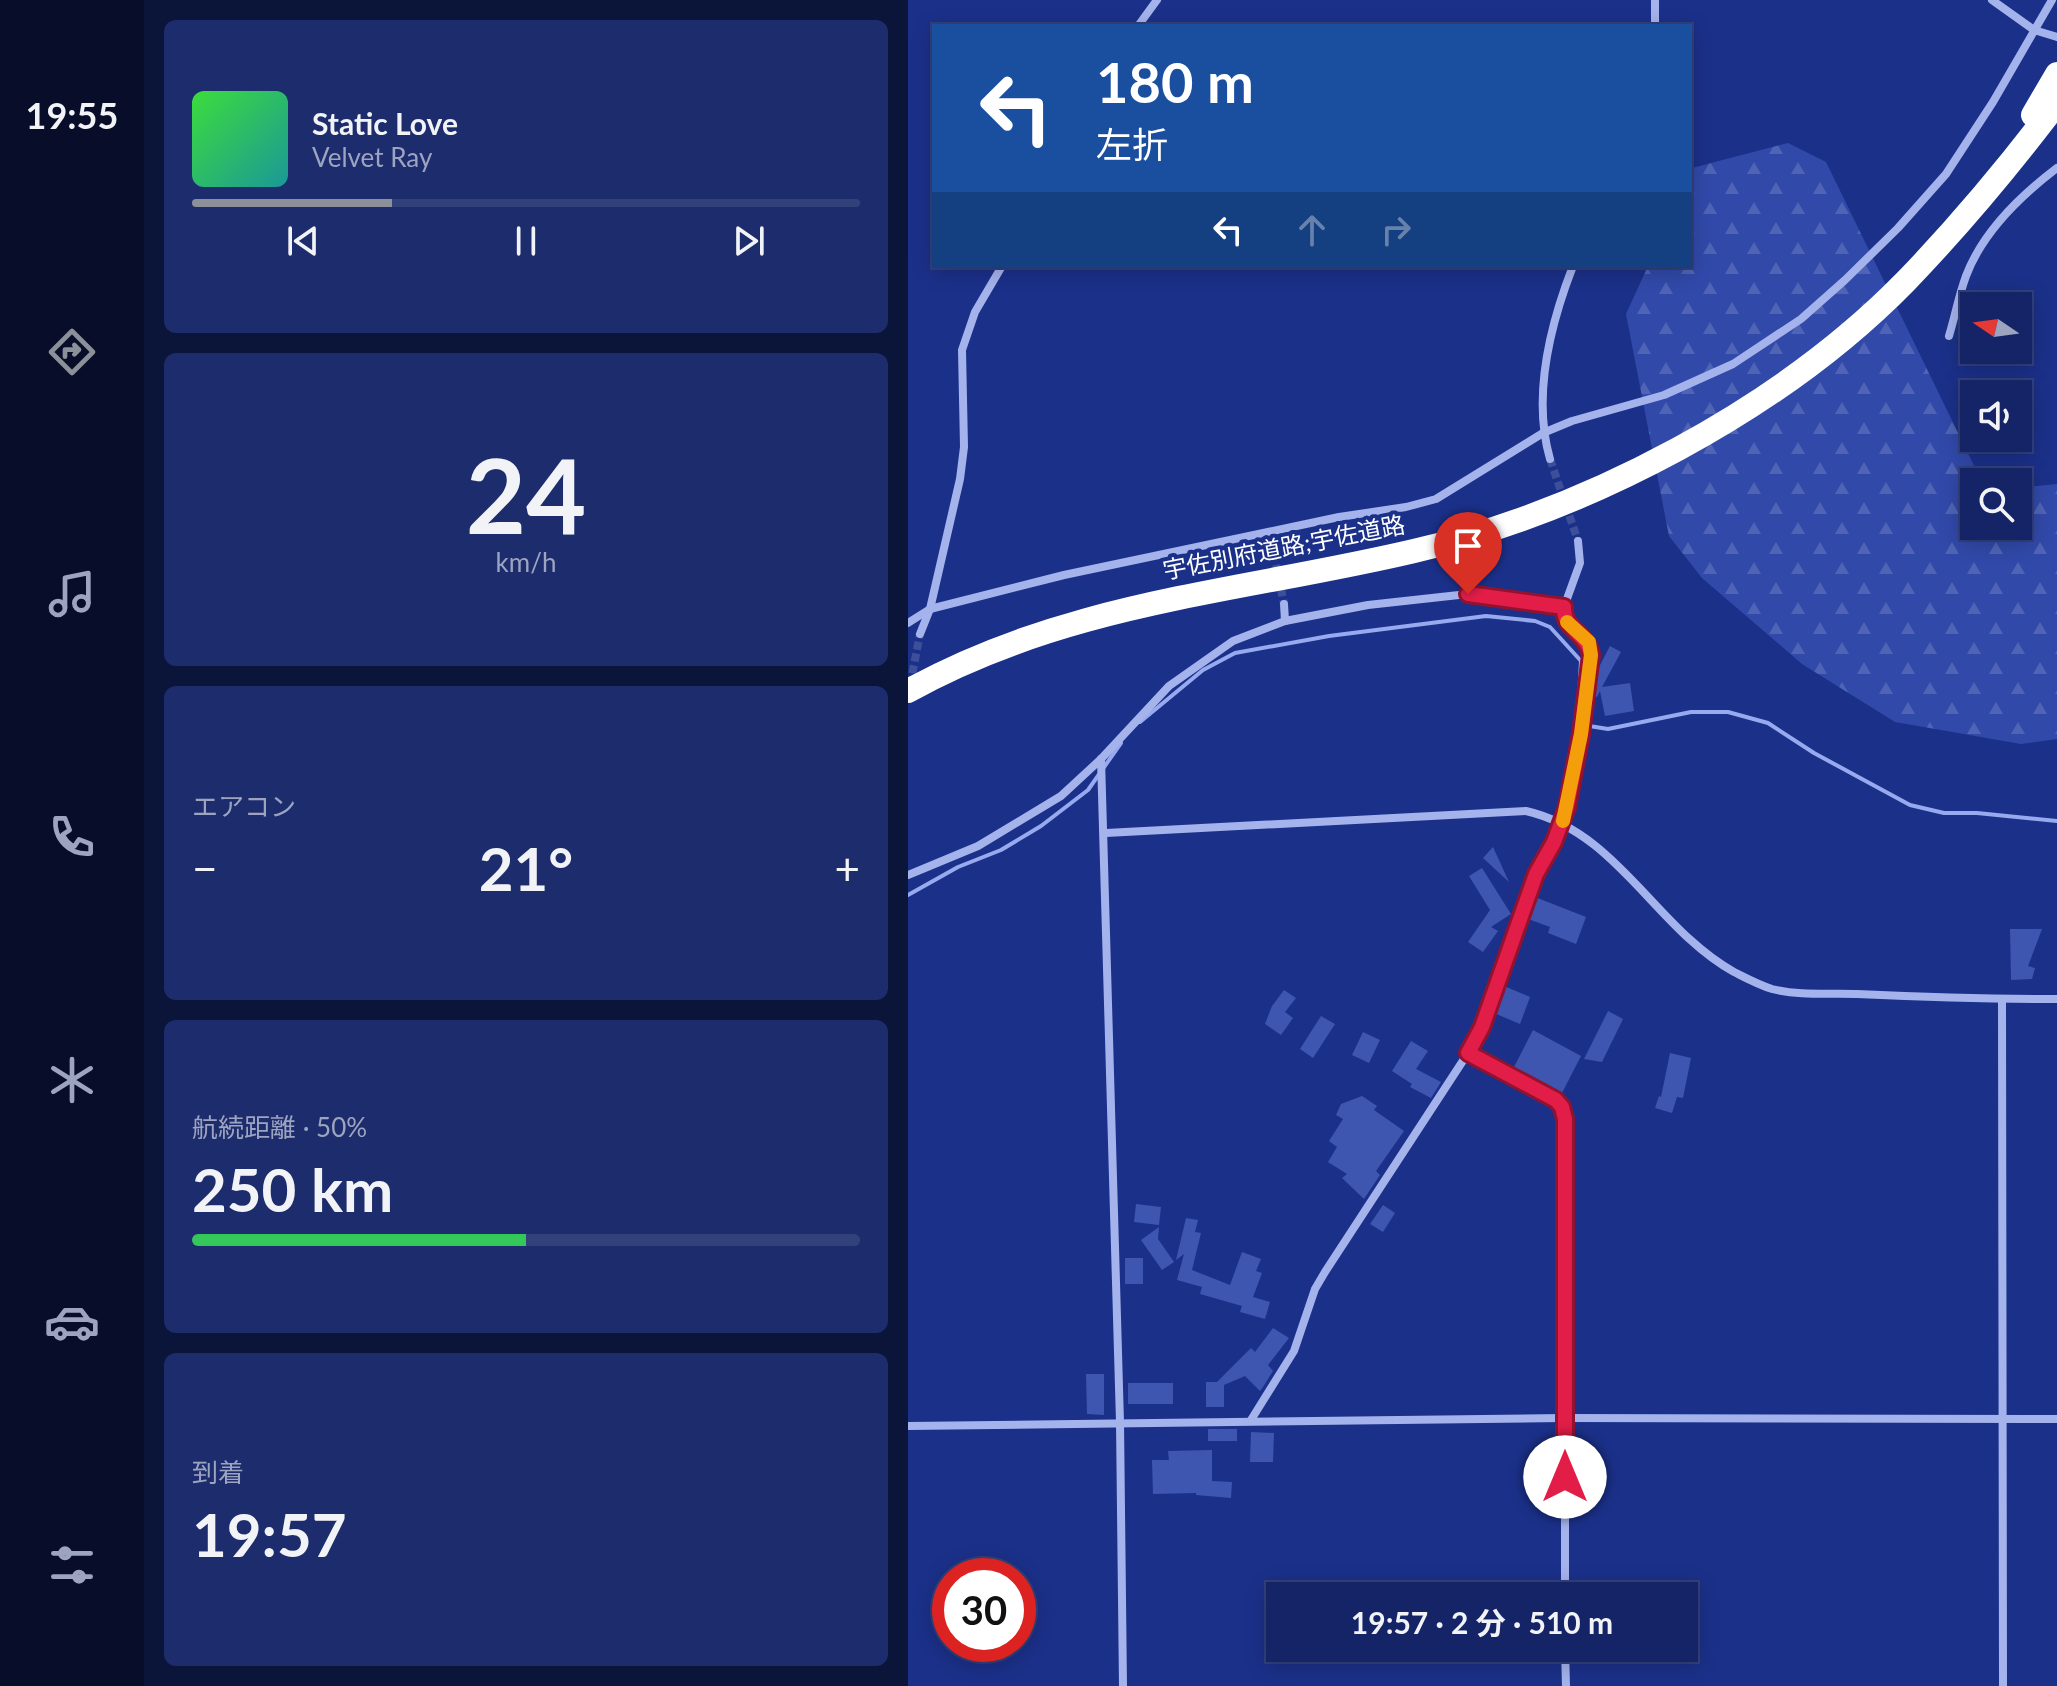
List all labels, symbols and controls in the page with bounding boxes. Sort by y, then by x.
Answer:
text: 180 m [1096,48,1254,115]
icon: left [964,56,1068,160]
text: 19:55 [26,93,118,137]
text: Static Love [312,105,458,141]
text: 左折 [1096,122,1168,166]
text: Velvet Ray [312,141,432,173]
icon: left [1206,208,1250,252]
icon: ahead [1290,208,1334,252]
icon: right [1374,208,1418,252]
icon: previous [281,219,325,263]
icon: pause [504,219,548,263]
icon: next [727,219,771,263]
north arrow [1960,292,2032,364]
map controls [1960,292,2032,540]
icon: directions [44,324,100,380]
button: sound [1960,380,2032,452]
text: 24 [466,431,586,556]
button: search [1960,468,2032,540]
street label: 宇佐別府道路;宇佐道路 [1160,509,1407,584]
pin [1434,512,1502,594]
icon: arrive [1446,524,1490,568]
text: km/h [496,546,556,578]
icon: music [44,566,100,622]
text: エアコン [192,790,296,822]
icon: phone [44,809,100,865]
text: 21° [479,832,573,904]
text: − [192,842,218,894]
text: + [834,842,860,894]
icon: climate [44,1052,100,1108]
text: 航続距離 · 50% [192,1111,367,1143]
text: 250 km [192,1153,393,1225]
icon: car [44,1294,100,1350]
position arrow [1523,1435,1607,1519]
text: 到着 [192,1456,244,1488]
text: 19:57 [192,1498,347,1570]
icon: filters [44,1537,100,1593]
speed limit sign: 30 [932,1558,1036,1662]
text: 19:57 · 2 分 · 510 m [1351,1604,1613,1640]

